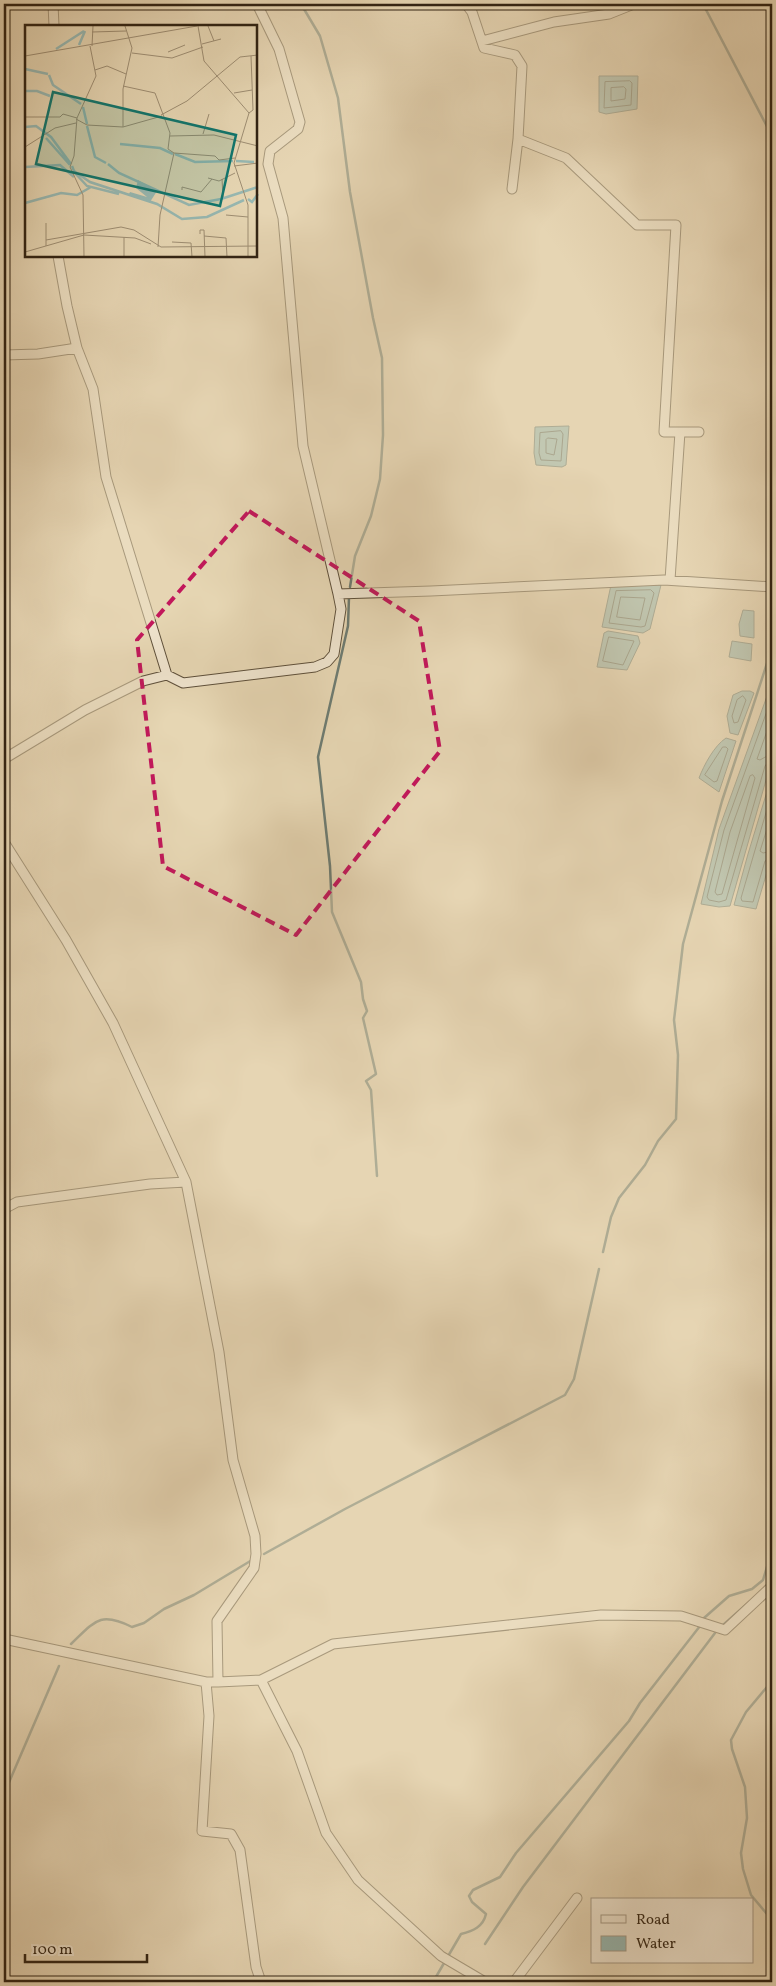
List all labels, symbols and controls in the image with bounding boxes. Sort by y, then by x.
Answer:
inset map [25,25,258,258]
legend [591,1898,754,1964]
text: Road [636,1910,670,1931]
scale bar [25,1931,148,1963]
text: Water [636,1934,676,1955]
text: 100 m [32,1940,72,1961]

